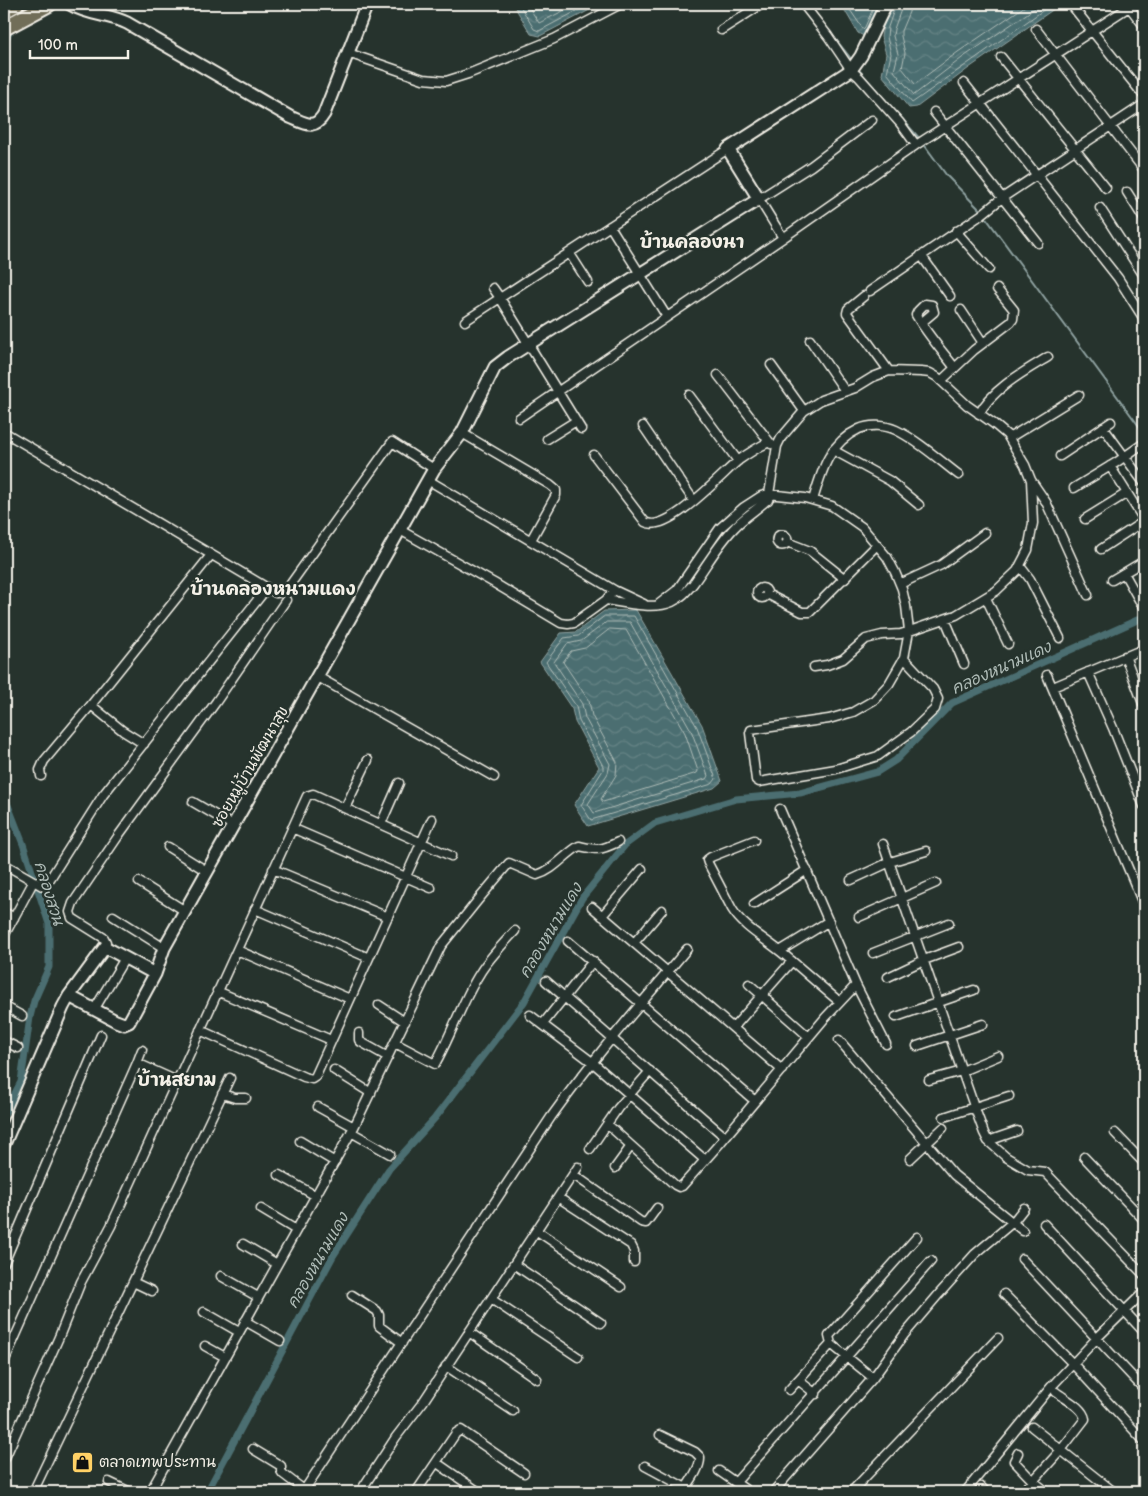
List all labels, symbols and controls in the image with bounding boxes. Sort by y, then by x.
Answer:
scale bar [30,28,128,60]
text: 100 m [38,36,78,55]
district label: บ้านคลองนา [640,230,744,253]
district label: บ้านคลองหนามแดง [190,577,356,600]
water label: คลองหนามแดง [949,637,1056,699]
street label: ซอยหมู่บ้านพัฒนาสุข [207,703,294,832]
water label: คลองสวน [30,859,68,929]
water label: คลองหนามแดง [516,879,588,981]
district label: บ้านสยาม [137,1068,217,1091]
water label: คลองหนามแดง [283,1208,354,1312]
shop icon: ตลาดเทพประทาน [71,1450,95,1474]
place label: ตลาดเทพประทาน [99,1453,216,1472]

